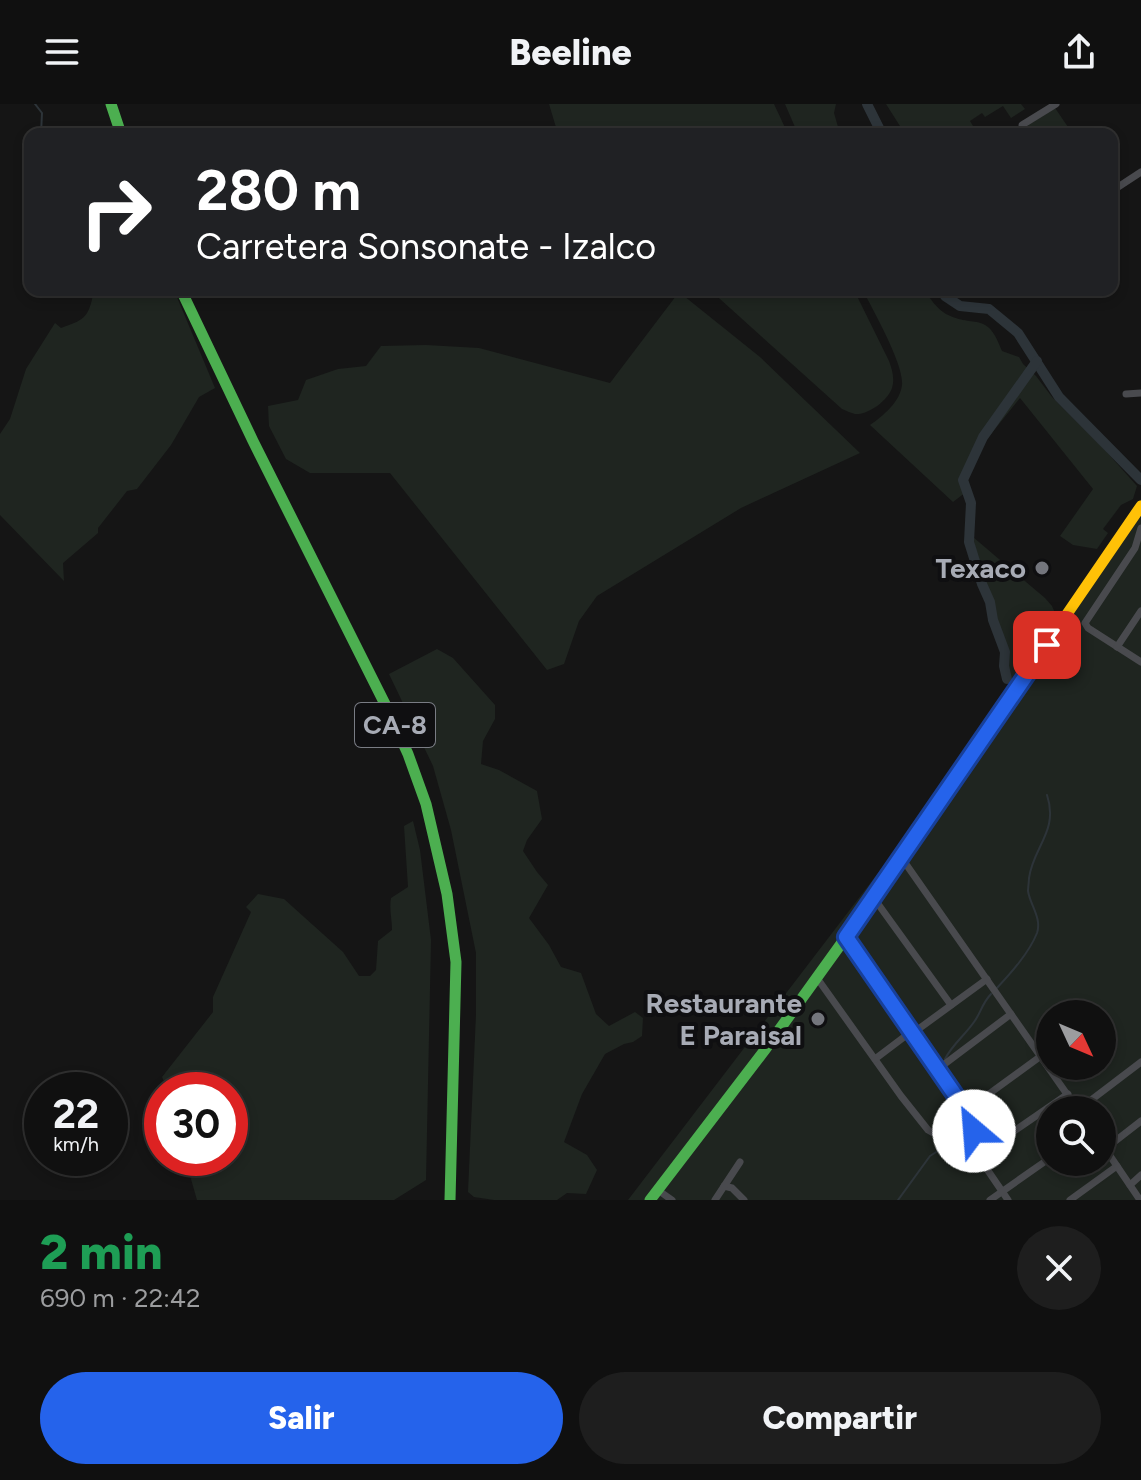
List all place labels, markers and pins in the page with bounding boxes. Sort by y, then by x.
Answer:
place label: Texaco [936,551,1026,585]
marker: Texaco [1033,559,1051,577]
pin [1013,611,1081,679]
place label: Restaurante E Paraisal [646,986,802,1052]
marker: Restaurante E Paraisal [809,1010,827,1028]

